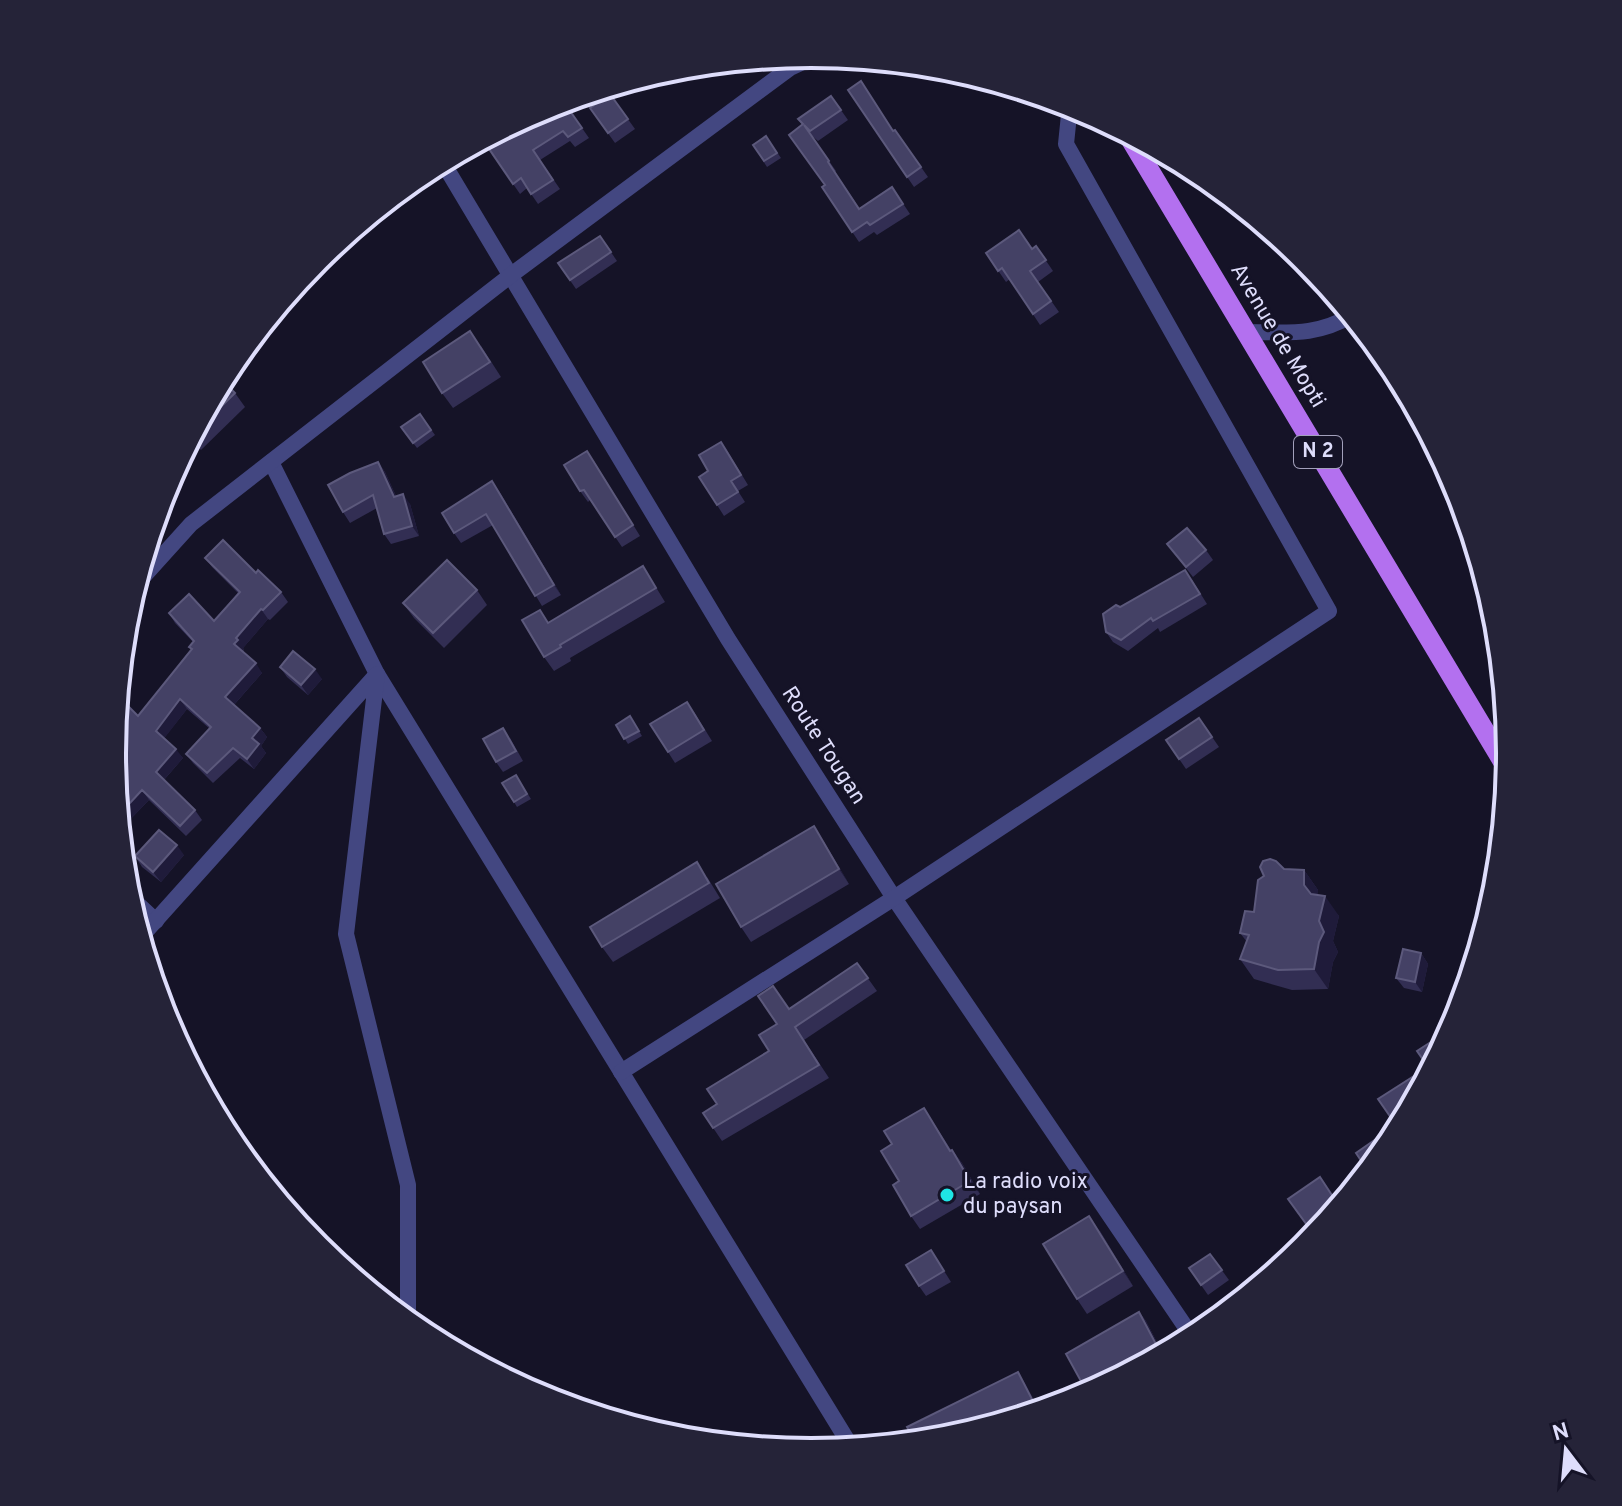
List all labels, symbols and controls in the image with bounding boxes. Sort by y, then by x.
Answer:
street label: Avenue de Mopti [1223,259,1331,413]
road number: N 2 [1294,436,1342,468]
street label: Route Tougan [775,682,871,810]
place label: La radio voix du paysan [963,1169,1088,1221]
marker: La radio voix du paysan [938,1186,956,1204]
north arrow [1526,1410,1606,1490]
text: N [1550,1418,1572,1448]

